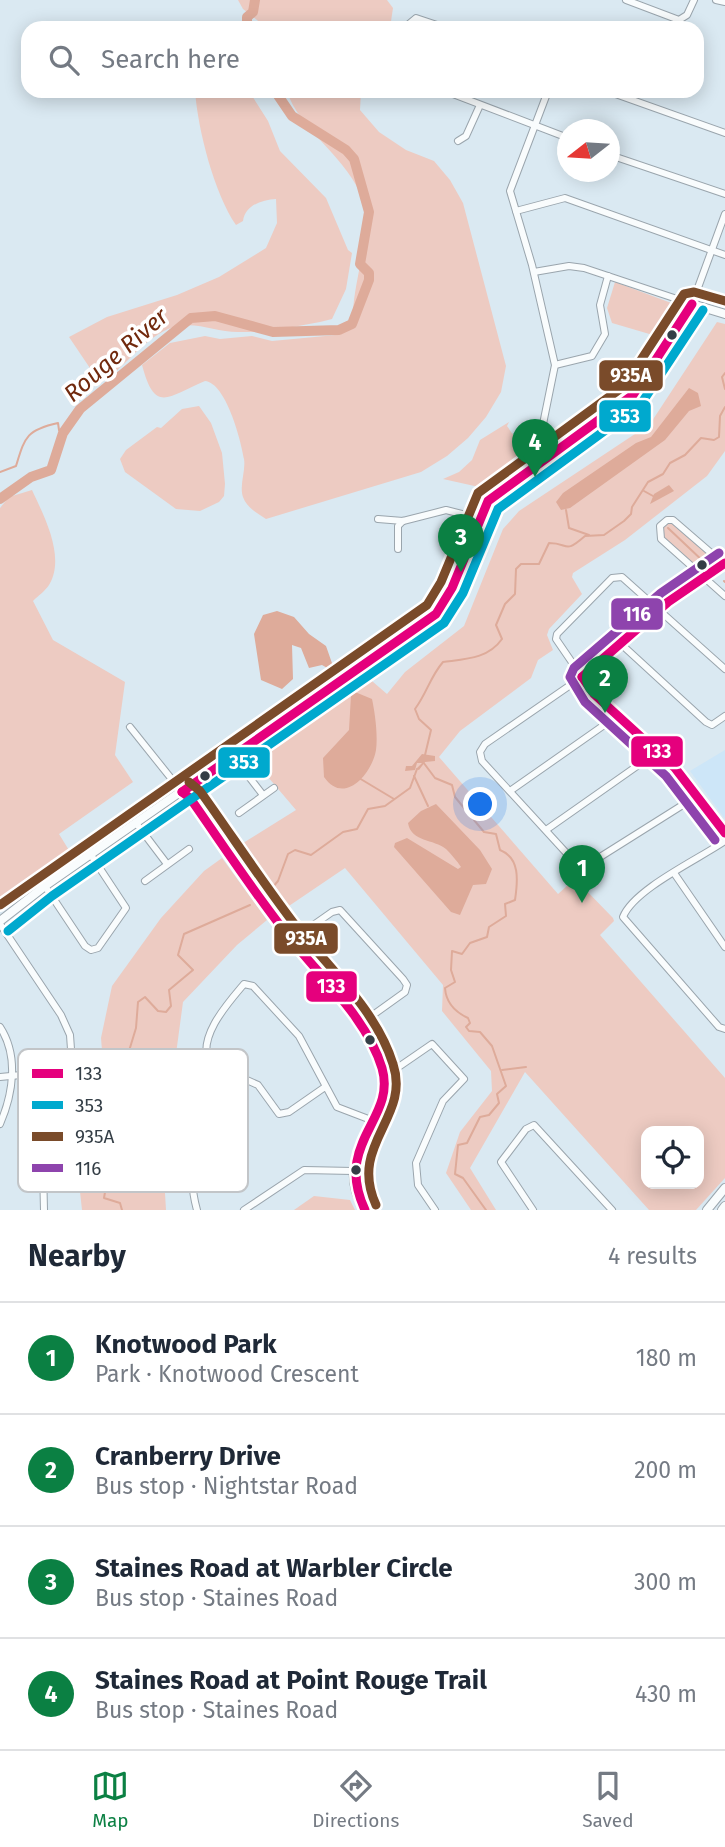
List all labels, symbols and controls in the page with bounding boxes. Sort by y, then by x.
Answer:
search box [21,21,704,98]
icon: search [45,41,83,79]
text: Search here [101,44,240,75]
north arrow [557,119,620,182]
water label: Rouge River [58,302,174,408]
unlabelled marker [665,328,679,342]
line badge: 935A [598,359,664,392]
text: 935A [610,364,653,387]
line badge: 353 [598,399,652,433]
text: 353 [609,405,640,428]
pin: 4 [512,419,558,477]
pin: 3 [438,514,484,572]
unlabelled marker [695,558,709,572]
line badge: 116 [610,597,664,631]
text: 116 [623,603,651,626]
pin: 2 [582,655,628,713]
line badge: 133 [630,735,684,768]
text: 133 [643,740,671,763]
line badge: 353 [217,746,271,779]
text: 353 [228,751,259,774]
unlabelled marker [198,769,212,783]
your location [463,787,497,821]
pin: 1 [559,845,605,903]
line badge: 935A [273,922,339,955]
text: 935A [285,927,328,950]
line badge: 133 [305,970,358,1003]
text: 133 [317,975,345,998]
unlabelled marker [363,1033,377,1047]
legend [18,1049,248,1192]
text: 133 [75,1062,102,1085]
text: 353 [75,1094,103,1117]
text: 935A [75,1125,115,1148]
map controls [641,1126,704,1189]
button: locate [641,1126,704,1189]
text: 116 [75,1157,101,1180]
unlabelled marker [349,1163,363,1177]
text: Nearby [28,1238,126,1274]
text: 4 results [608,1242,697,1270]
text: Knotwood Park [95,1329,277,1360]
text: 1 [46,1344,56,1372]
text: 180 m [636,1344,697,1372]
text: Park · Knotwood Crescent [95,1360,359,1388]
text: Cranberry Drive [95,1441,281,1472]
text: 2 [45,1456,57,1484]
text: 200 m [634,1456,697,1484]
text: Bus stop · Nightstar Road [95,1472,358,1500]
text: Staines Road at Warbler Circle [95,1553,453,1584]
text: 3 [45,1568,57,1596]
text: 300 m [634,1568,697,1596]
text: Bus stop · Staines Road [95,1584,338,1612]
text: Staines Road at Point Rouge Trail [95,1665,487,1696]
text: 4 [45,1680,58,1708]
text: 430 m [635,1680,697,1708]
text: Bus stop · Staines Road [95,1696,338,1724]
tab: Map [91,1767,129,1832]
tab: Directions [312,1767,399,1832]
tab: Saved [582,1767,634,1832]

